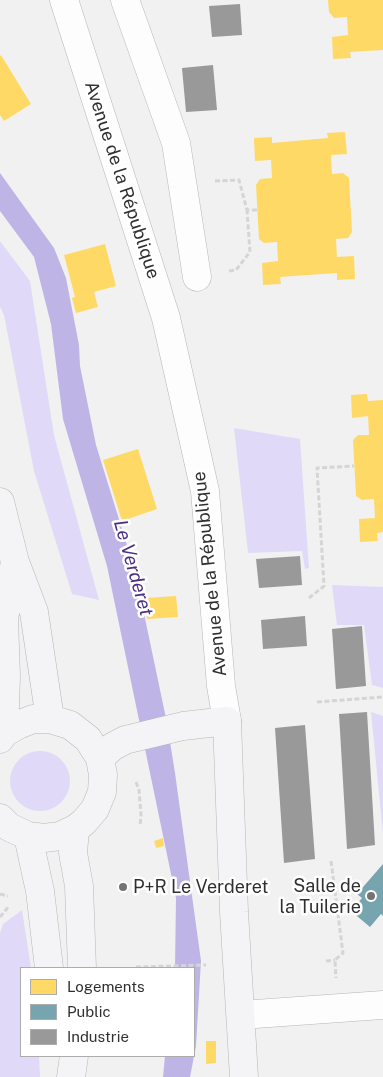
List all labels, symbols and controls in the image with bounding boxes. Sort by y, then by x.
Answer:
street label: Avenue de la République [80,78,164,282]
street label: Avenue de la République [188,470,232,678]
water label: Le Verderet [108,517,158,619]
place label: Salle de la Tuilerie [280,875,361,918]
place label: P+R Le Verderet [133,876,269,898]
marker: P+R Le Verderet [117,881,129,893]
marker: Salle de la Tuilerie [365,890,377,902]
legend [20,967,195,1057]
text: Logements [67,978,145,995]
text: Public [67,1003,111,1020]
text: Industrie [67,1028,129,1045]

